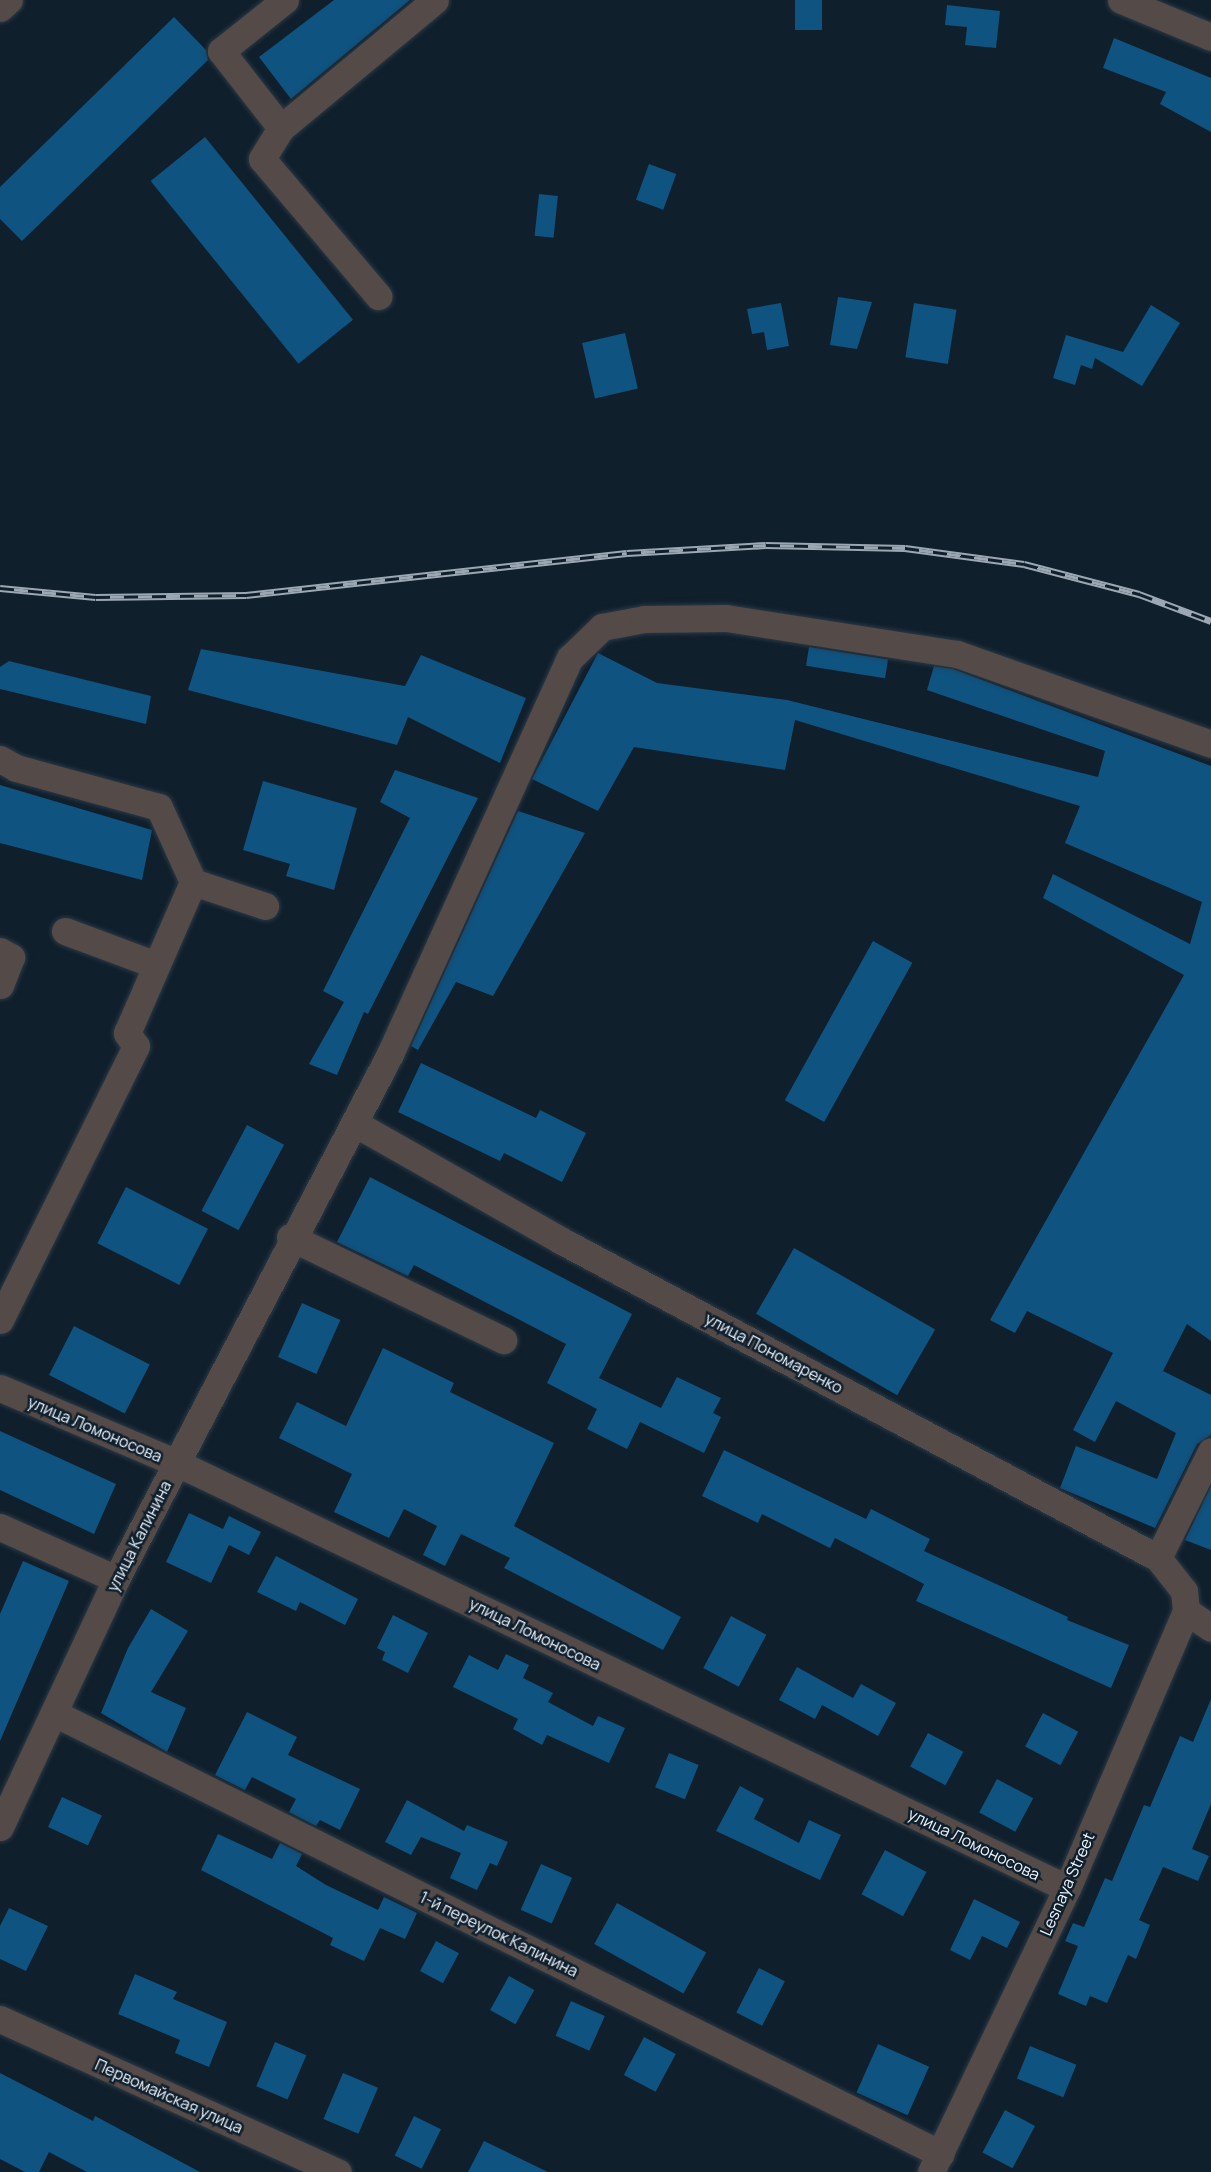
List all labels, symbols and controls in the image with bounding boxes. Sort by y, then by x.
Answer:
street label: улица Пономаренко [702,1309,846,1397]
street label: улица Ломоносова [25,1392,165,1466]
street label: улица Калинина [103,1477,175,1595]
street label: улица Ломоносова [466,1594,604,1674]
street label: улица Ломоносова [905,1804,1043,1884]
street label: Lesnaya Street [1036,1829,1098,1939]
street label: 1-й переулок Калинина [417,1887,581,1981]
street label: Первомайская улица [92,2055,246,2137]

